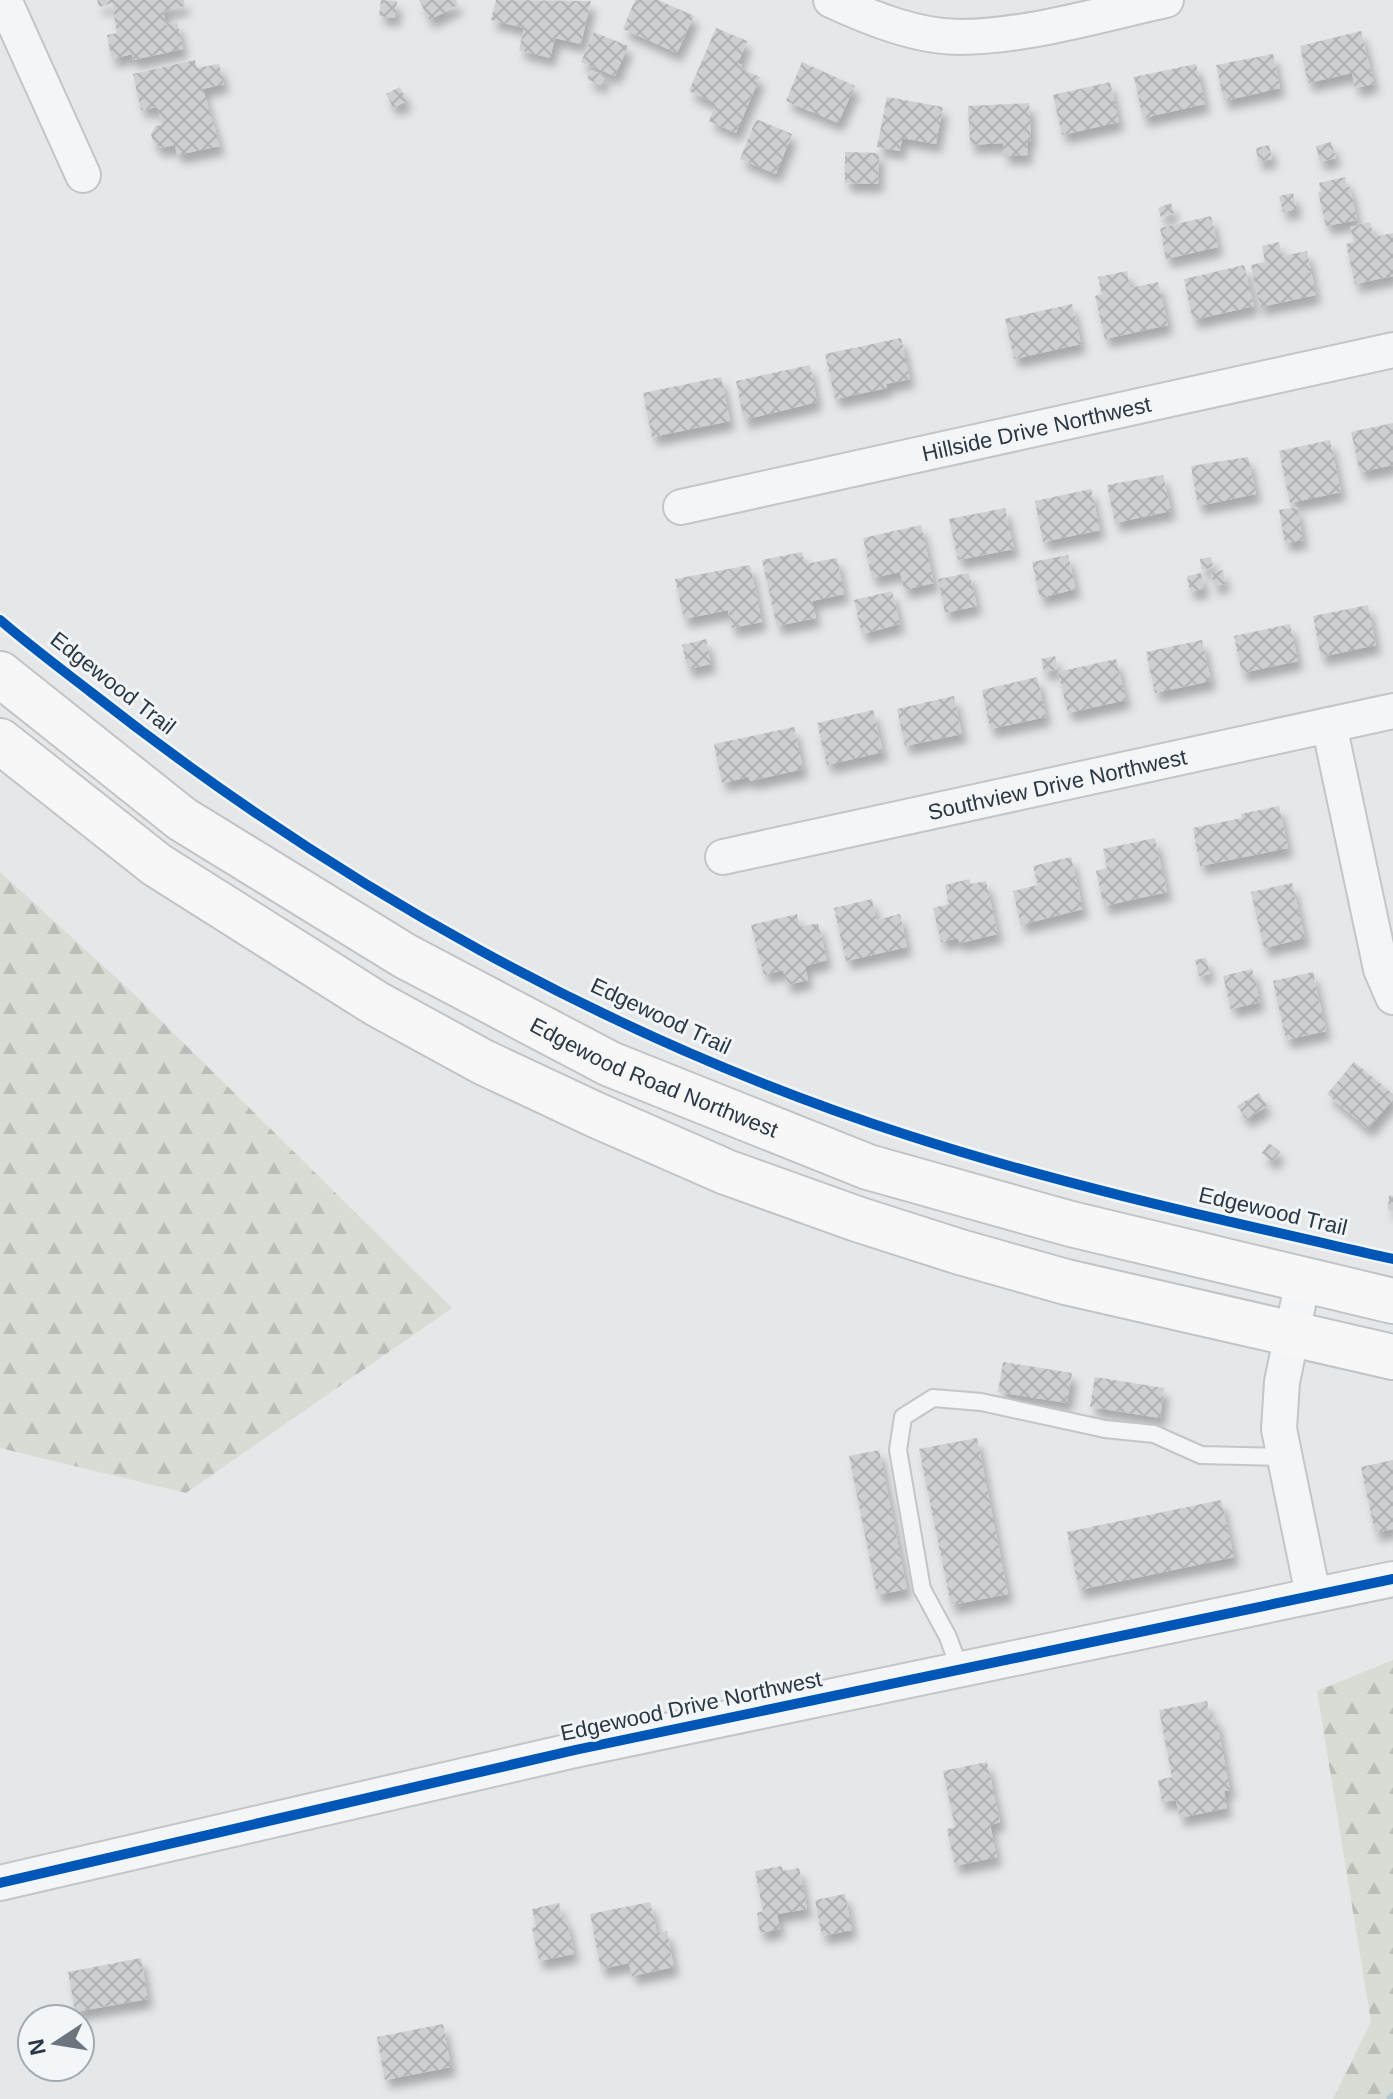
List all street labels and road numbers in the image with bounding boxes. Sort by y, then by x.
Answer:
street label: Hillside Drive Northwest [920,391,1153,466]
street label: Edgewood Trail [46,626,180,740]
street label: Southview Drive Northwest [925,744,1189,825]
street label: Edgewood Trail [587,973,735,1059]
street label: Edgewood Road Northwest [526,1012,782,1142]
street label: Edgewood Trail [1196,1182,1350,1240]
street label: Edgewood Drive Northwest [558,1666,824,1746]

